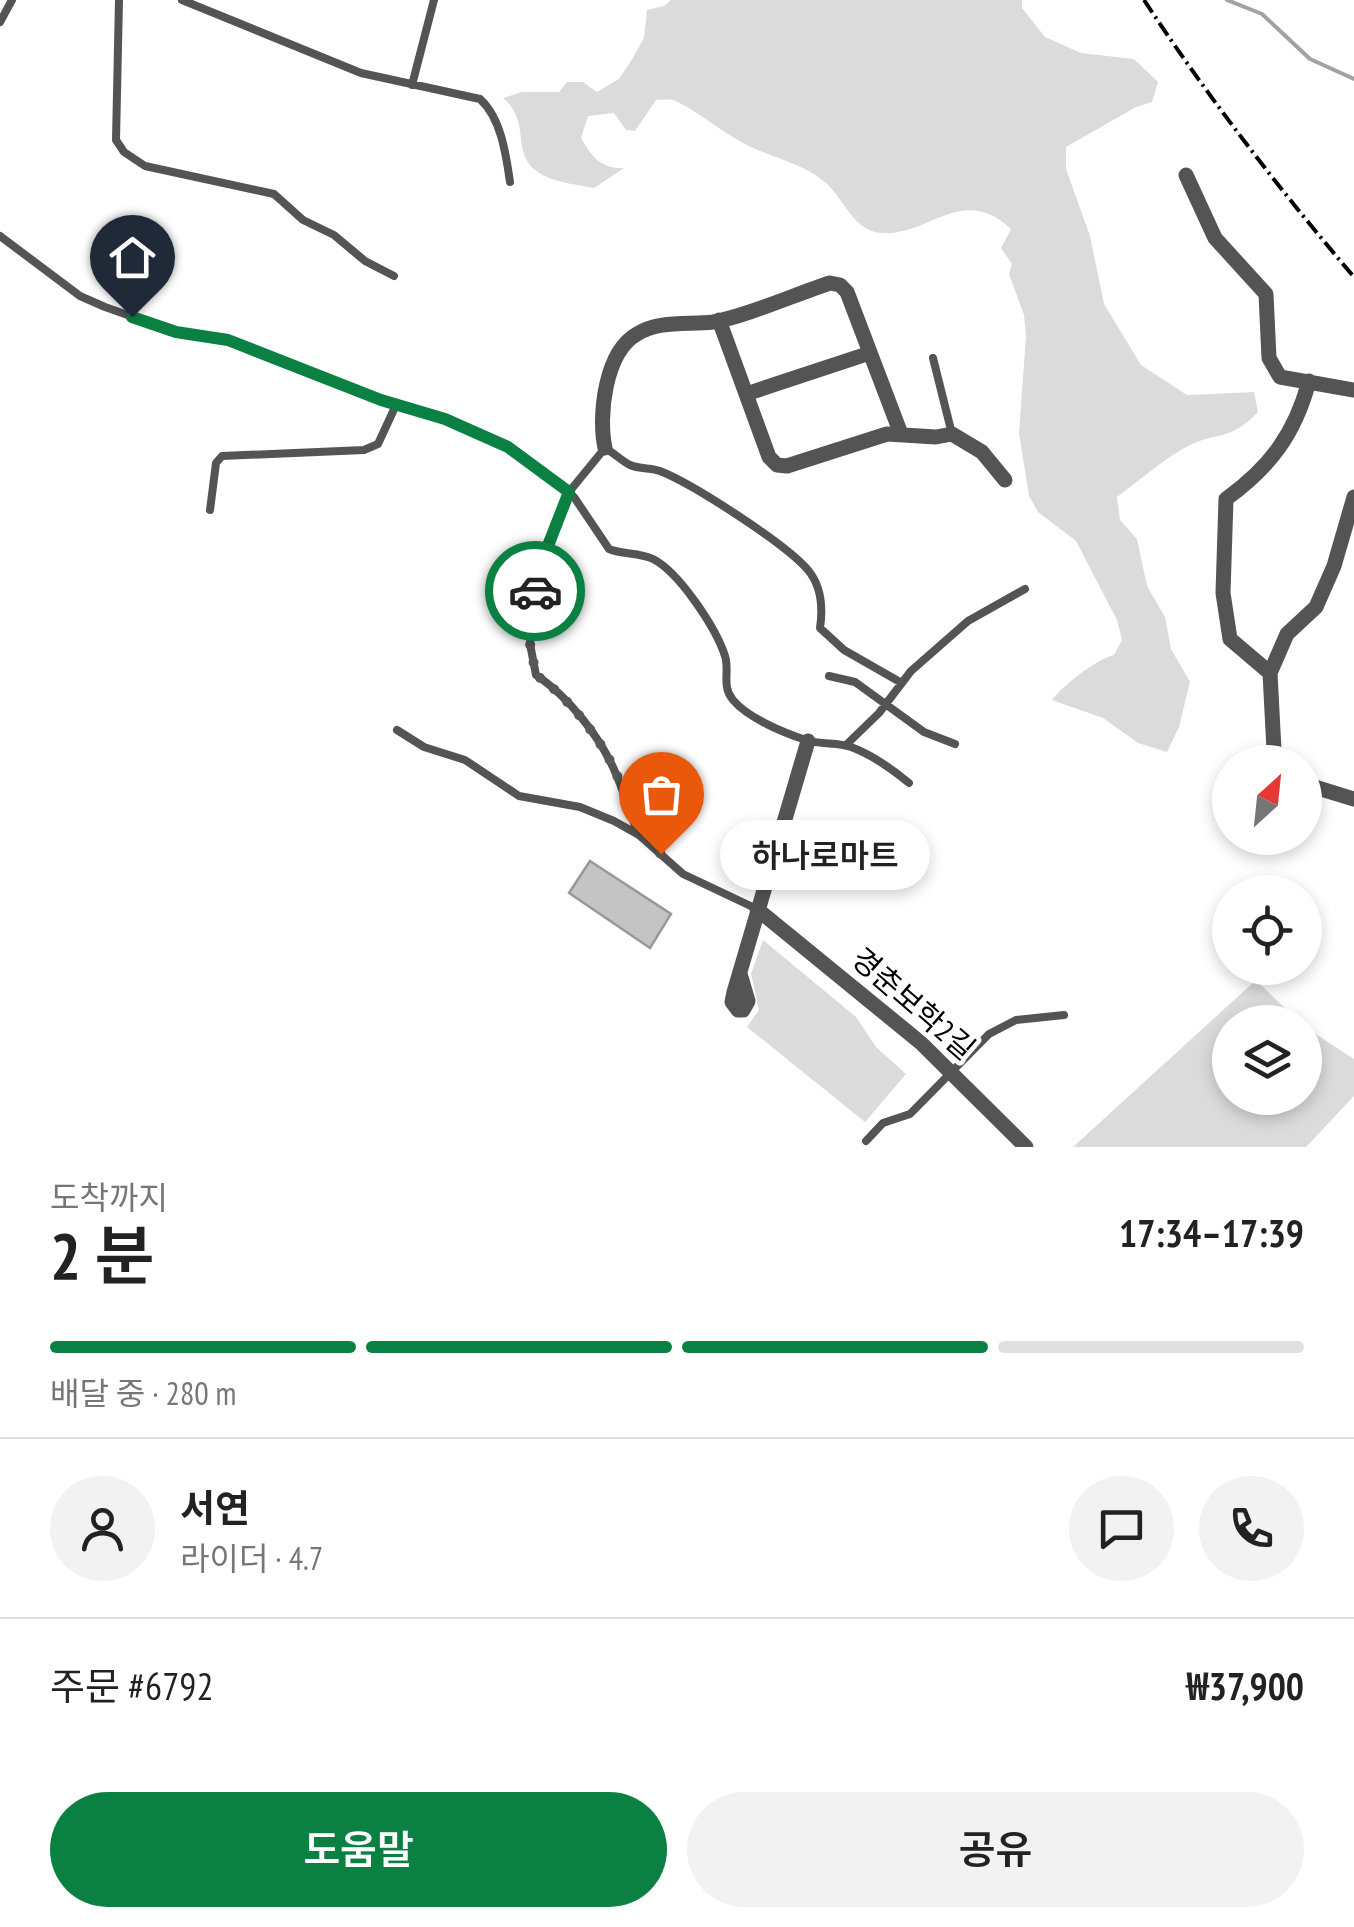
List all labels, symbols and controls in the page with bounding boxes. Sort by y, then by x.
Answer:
pin [90,215,175,318]
icon: home [105,230,160,285]
courier [485,541,585,641]
icon: car [508,564,563,619]
north arrow [1212,745,1322,855]
map controls [1212,745,1322,1115]
pin [619,752,704,855]
icon: bag [634,767,689,822]
callout: 하나로마트 [721,819,931,889]
text: 하나로마트 [751,834,899,876]
button: locate [1212,875,1322,985]
street label: 경춘보학2길 [844,938,984,1067]
button: layers [1212,1005,1322,1115]
text: 도착까지 [50,1176,168,1218]
text: 17:34–17:39 [1119,1208,1304,1257]
text: 2 분 [50,1213,154,1297]
text: 배달 중 · 280 m [50,1372,236,1414]
button: person [50,1476,155,1581]
button: chat [1069,1476,1174,1581]
button: phone [1199,1476,1304,1581]
text: 서연 [180,1483,250,1532]
text: 라이더 · 4.7 [180,1537,323,1579]
text: 주문 #6792 [50,1661,213,1710]
text: ₩37,900 [1186,1661,1304,1710]
button: 도움말 [50,1792,667,1907]
button: 공유 [687,1792,1304,1907]

